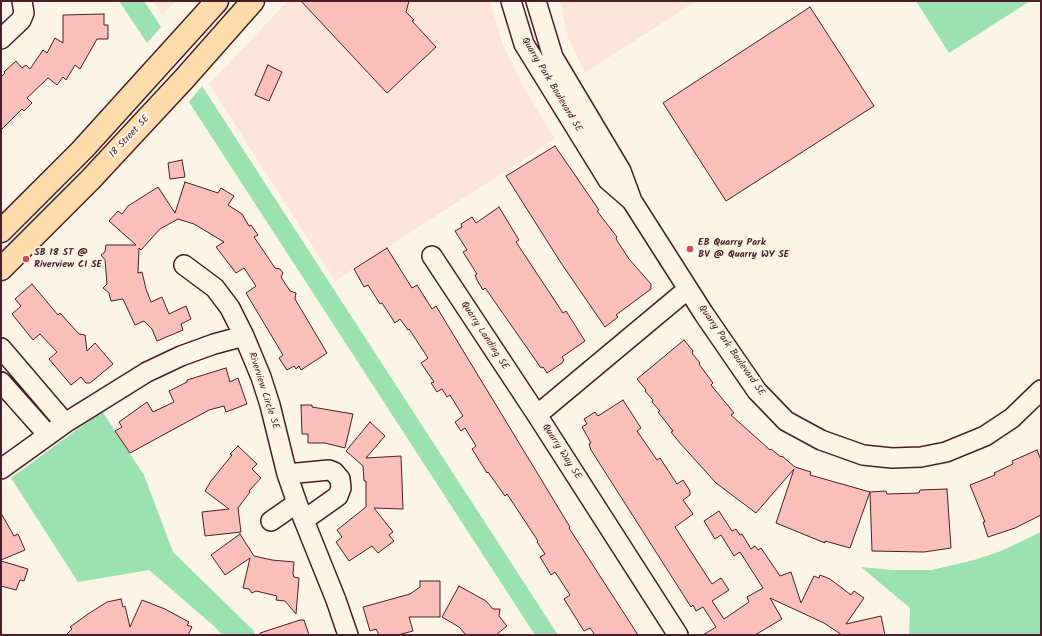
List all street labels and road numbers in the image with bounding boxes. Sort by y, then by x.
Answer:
street label: Quarry Park Boulevard SE [518,35,584,135]
street label: 18 Street SE [107,113,153,161]
street label: Quarry Landing SE [457,299,511,373]
street label: Quarry Park Boulevard SE [695,303,767,399]
street label: Riverview Circle SE [245,351,281,431]
street label: Quarry Way SE [539,422,583,482]

